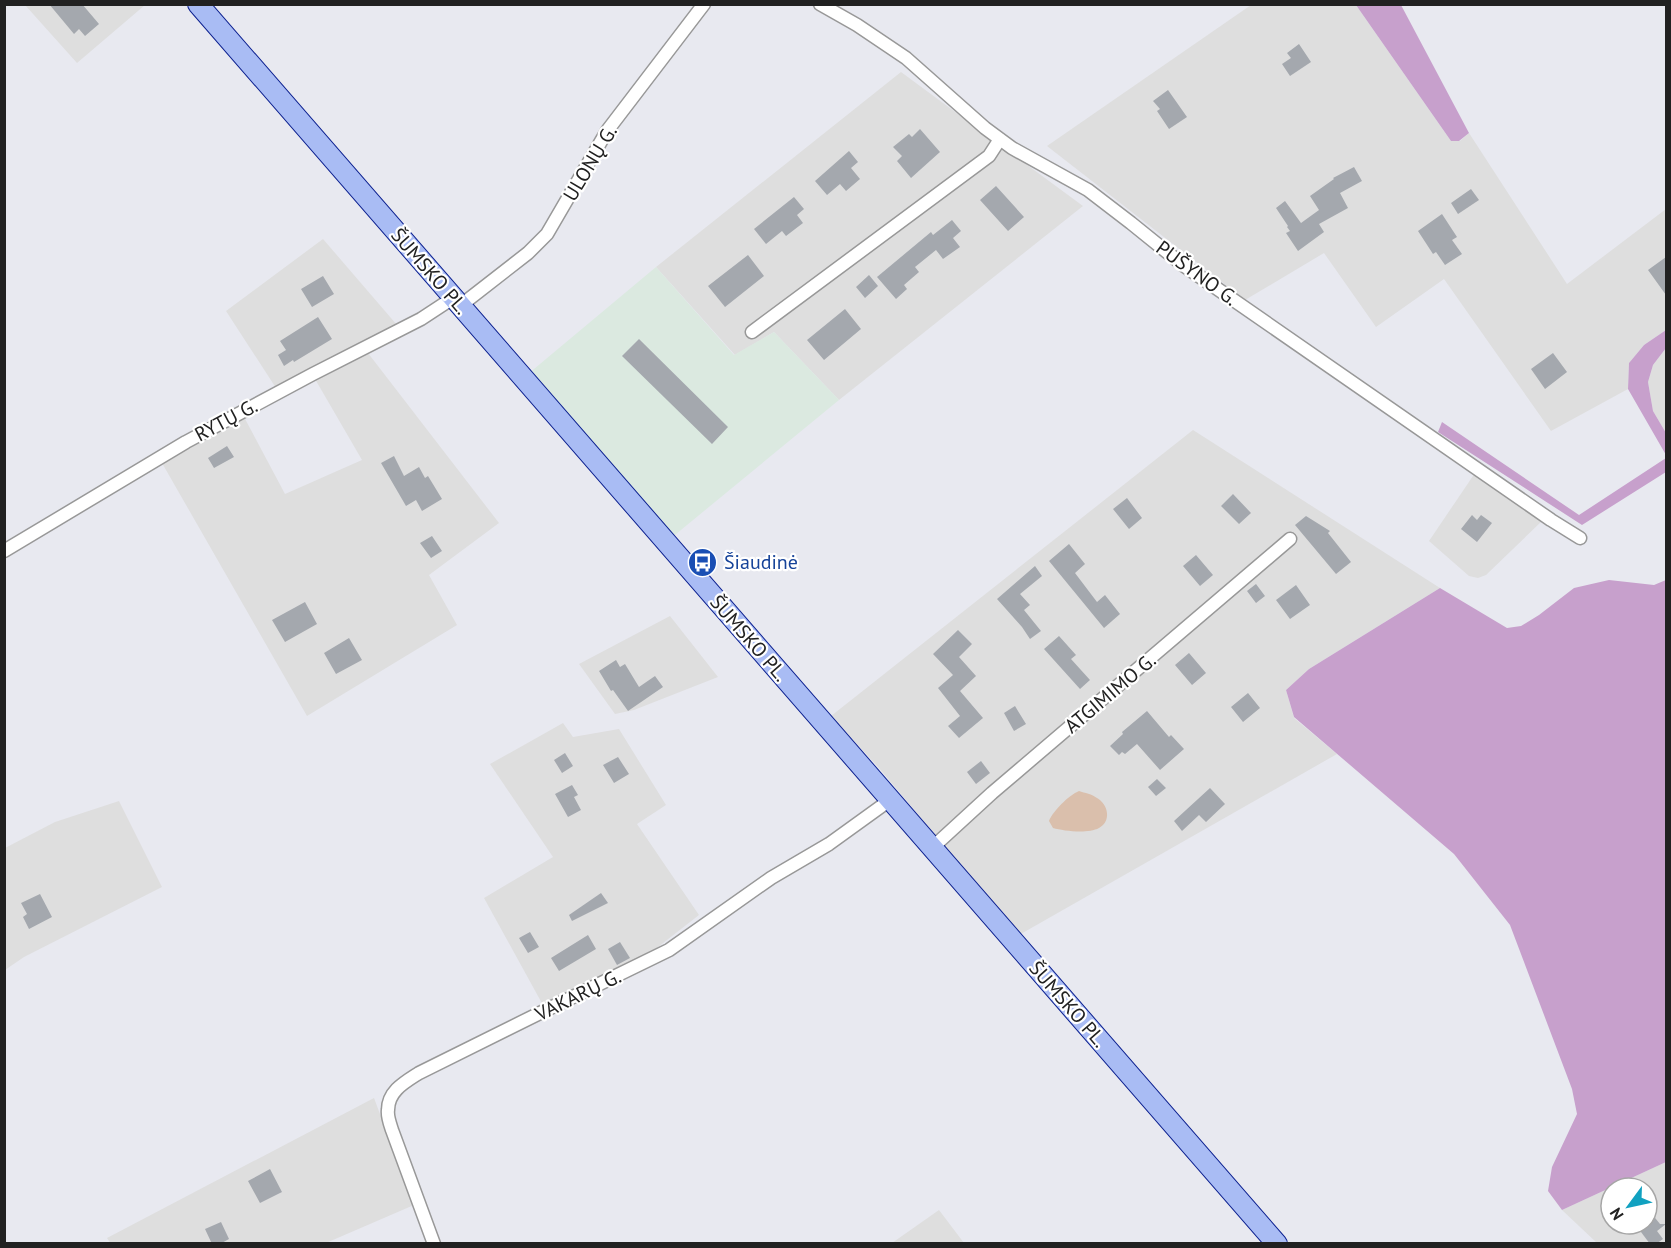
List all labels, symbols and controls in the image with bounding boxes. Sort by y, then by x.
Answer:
street label: ULONŲ G. [557,120,623,206]
street label: ŠUMSKO PL. [385,222,475,320]
street label: PUŠYNO G. [1151,235,1243,311]
street label: RYTŲ G. [190,393,262,447]
bus stop icon: Šiaudinė [687,546,719,578]
place label: Šiaudinė [724,549,798,575]
street label: ŠUMSKO PL. [704,589,794,687]
street label: ATGIMIMO G. [1059,647,1161,739]
street label: ŠUMSKO PL. [1023,955,1113,1053]
street label: VAKARŲ G. [530,963,625,1027]
north arrow [1599,1176,1659,1236]
text: N [1605,1204,1628,1224]

